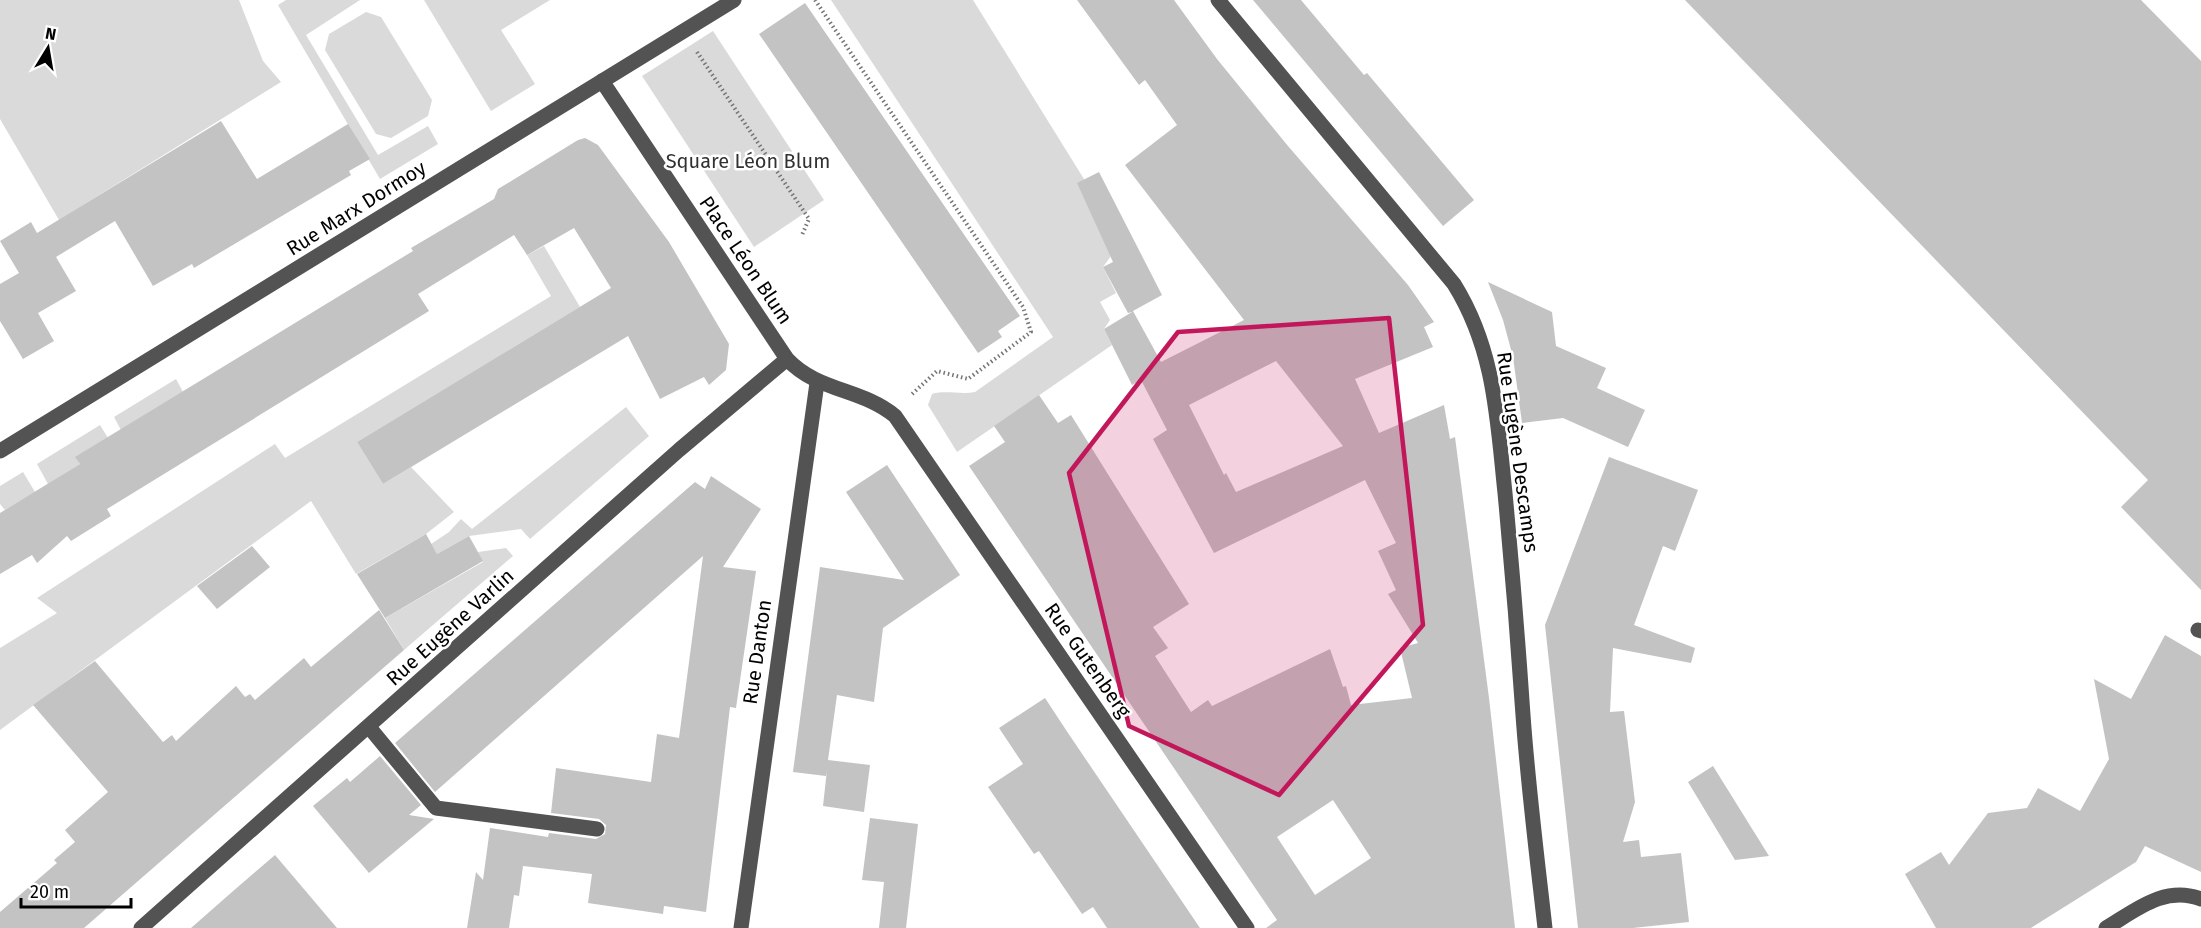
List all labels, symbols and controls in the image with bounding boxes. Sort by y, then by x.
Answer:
north arrow [18,18,78,78]
text: N [44,23,58,44]
park label: Square Léon Blum [666,149,830,173]
street label: Rue Marx Dormoy [282,155,430,261]
street label: Place Léon Blum [694,191,798,329]
street label: Rue Eugène Descamps [1492,350,1544,554]
street label: Rue Eugène Varlin [381,564,519,690]
street label: Rue Danton [738,598,776,706]
street label: Rue Gutenberg [1040,598,1137,722]
scale bar [21,871,130,909]
text: 20 m [30,881,69,903]

